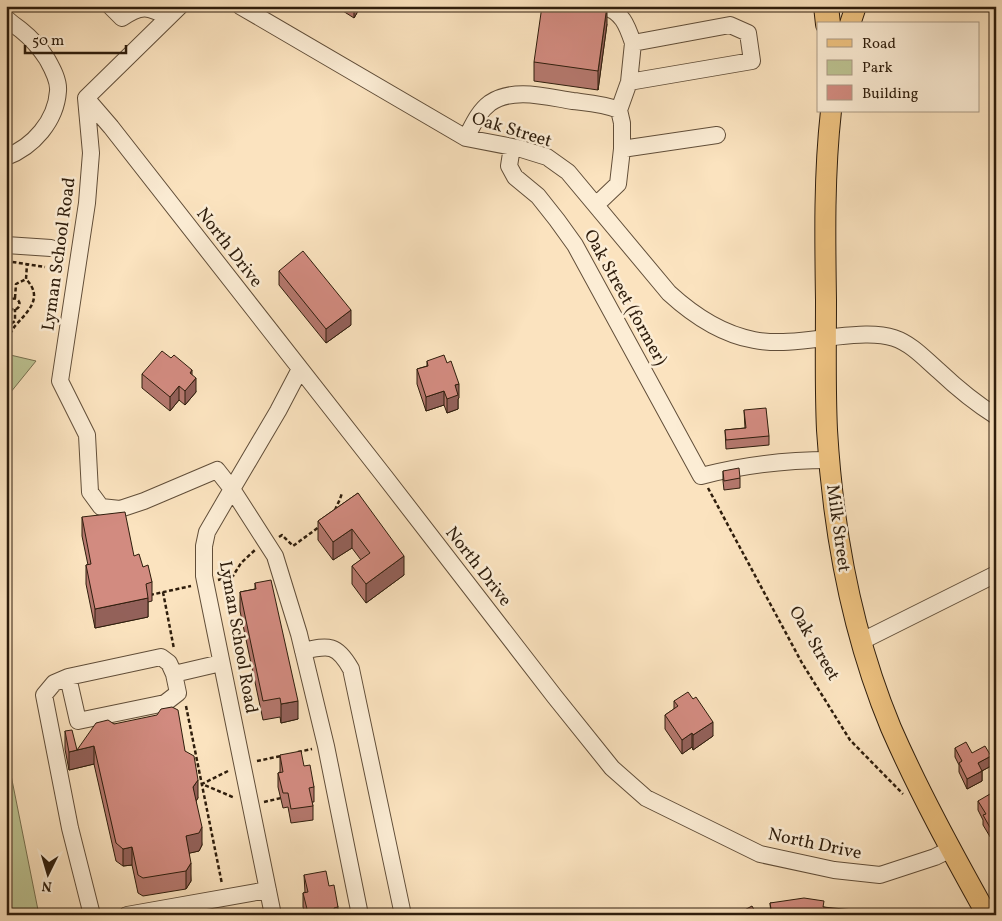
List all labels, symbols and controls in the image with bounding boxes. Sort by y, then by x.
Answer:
scale bar [25,22,126,54]
legend [817,22,980,112]
text: 50 m [32,31,64,52]
text: Road [862,34,896,55]
text: Park [862,58,893,79]
text: Building [862,84,919,105]
street label: Oak Street [468,106,555,154]
street label: Lyman School Road [36,176,83,333]
street label: North Drive [190,203,268,293]
street label: Oak Street (former) [577,225,672,370]
street label: Milk Street [819,483,856,574]
street label: North Drive [439,522,517,612]
street label: Lyman School Road [212,559,263,716]
street label: Oak Street [782,602,845,686]
street label: North Drive [766,822,864,867]
north arrow [22,848,72,898]
text: N [41,876,53,895]

